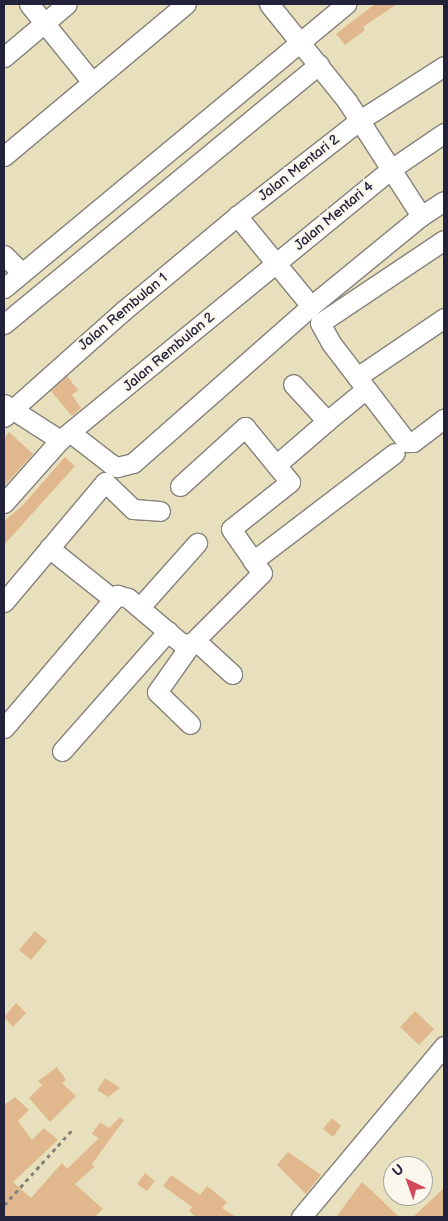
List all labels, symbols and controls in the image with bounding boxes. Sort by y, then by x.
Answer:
street label: Jalan Mentari 2 [255,131,343,205]
street label: Jalan Mentari 4 [291,178,377,254]
street label: Jalan Rembulan 1 [75,270,171,354]
street label: Jalan Rembulan 2 [120,309,218,395]
north arrow [383,1156,433,1206]
text: U [389,1161,408,1180]

